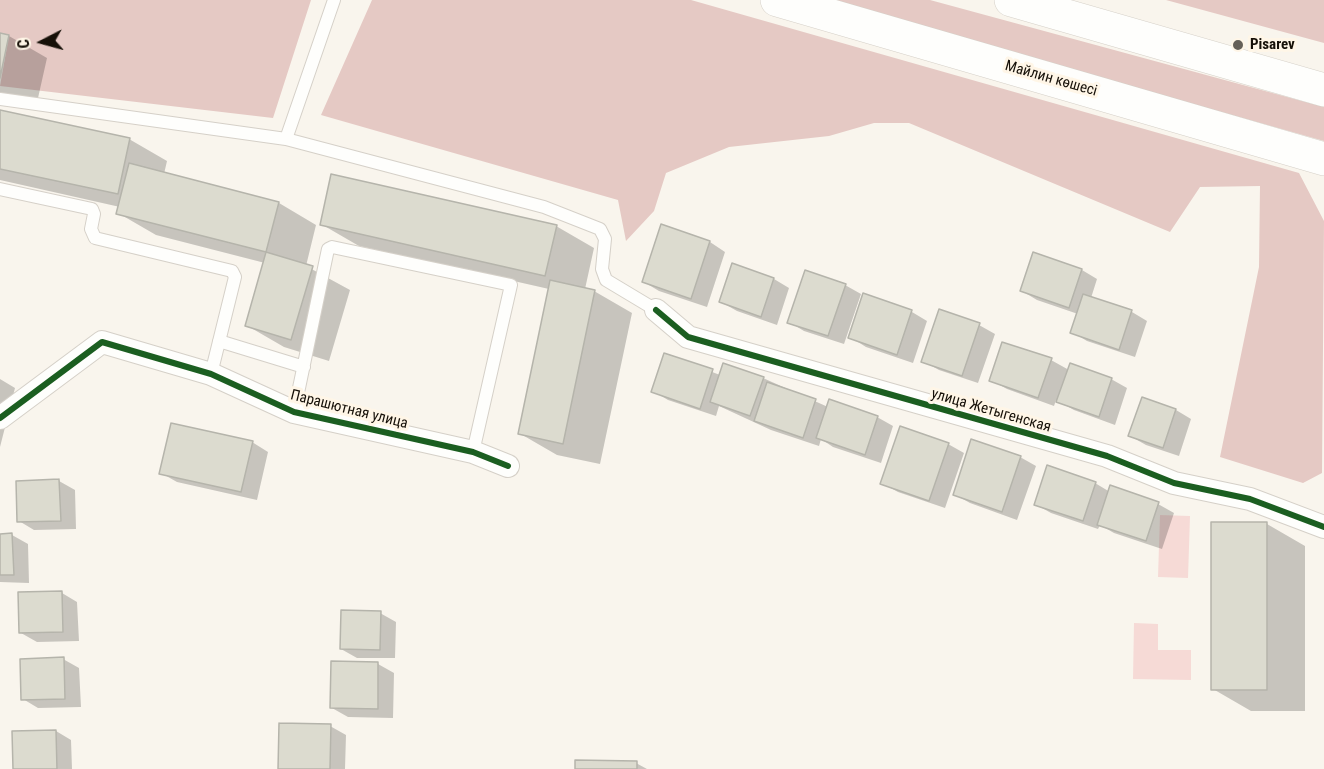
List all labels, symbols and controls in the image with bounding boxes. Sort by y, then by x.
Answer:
north arrow [12,12,72,72]
place label: Pisarev [1250,36,1295,54]
text: С [14,38,34,49]
marker: Pisarev [1231,38,1245,52]
street label: Майлин көшесі [1003,57,1099,101]
street label: улица Жетыгенская [929,385,1053,437]
street label: Парашютная улица [288,387,410,433]

